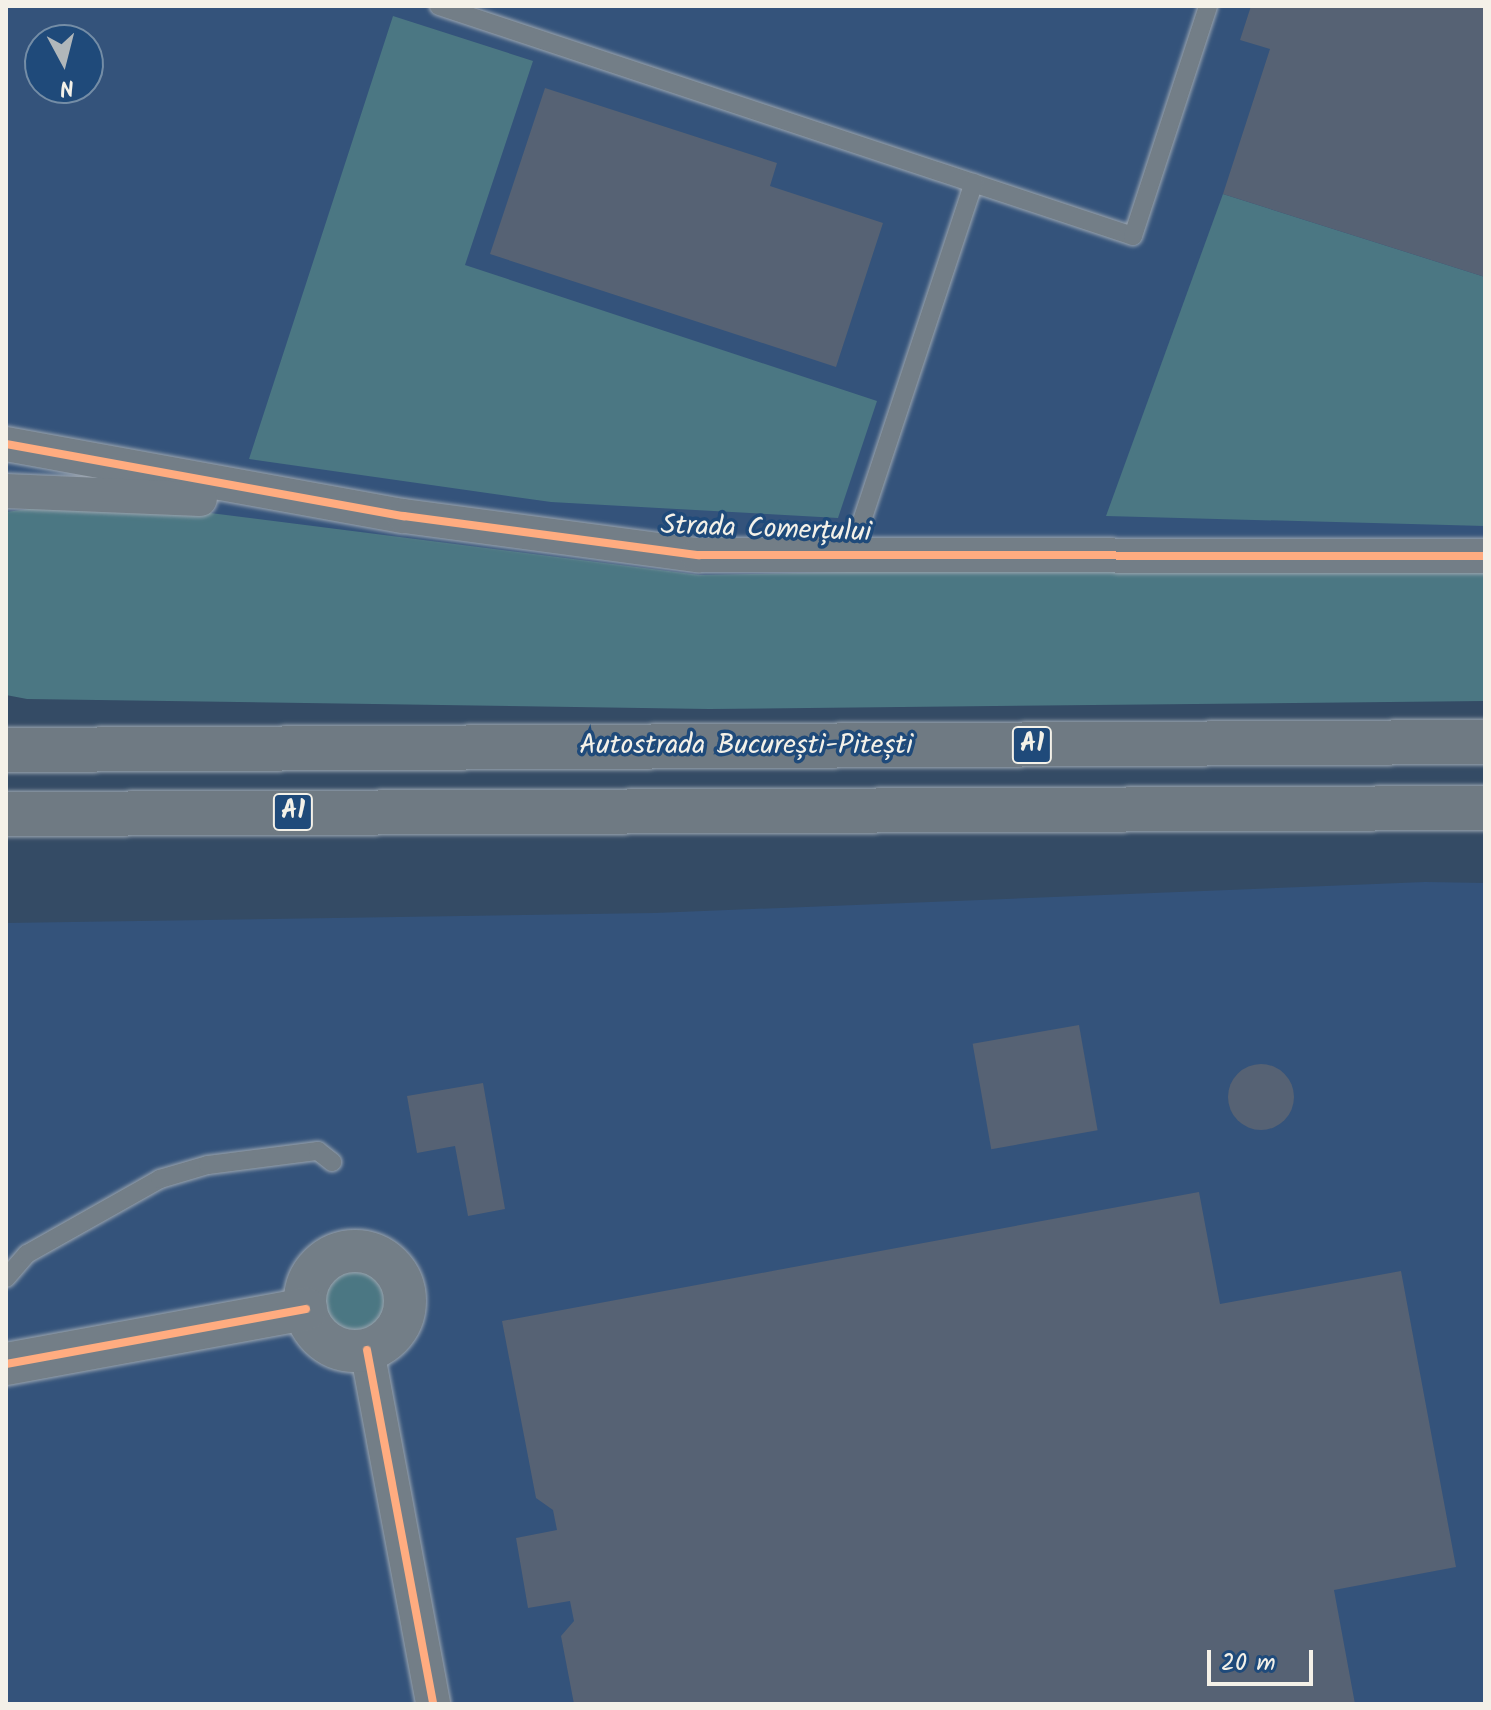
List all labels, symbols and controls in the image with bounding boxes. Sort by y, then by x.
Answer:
north arrow [24,24,104,104]
text: N [58,68,76,105]
street label: Strada Comerțului [660,510,872,550]
road number: A1 [1010,723,1054,767]
street label: Autostrada București-Pitești [579,729,913,763]
road number: A1 [271,790,315,834]
scale bar [1211,1634,1317,1684]
text: 20 m [1221,1644,1276,1683]

